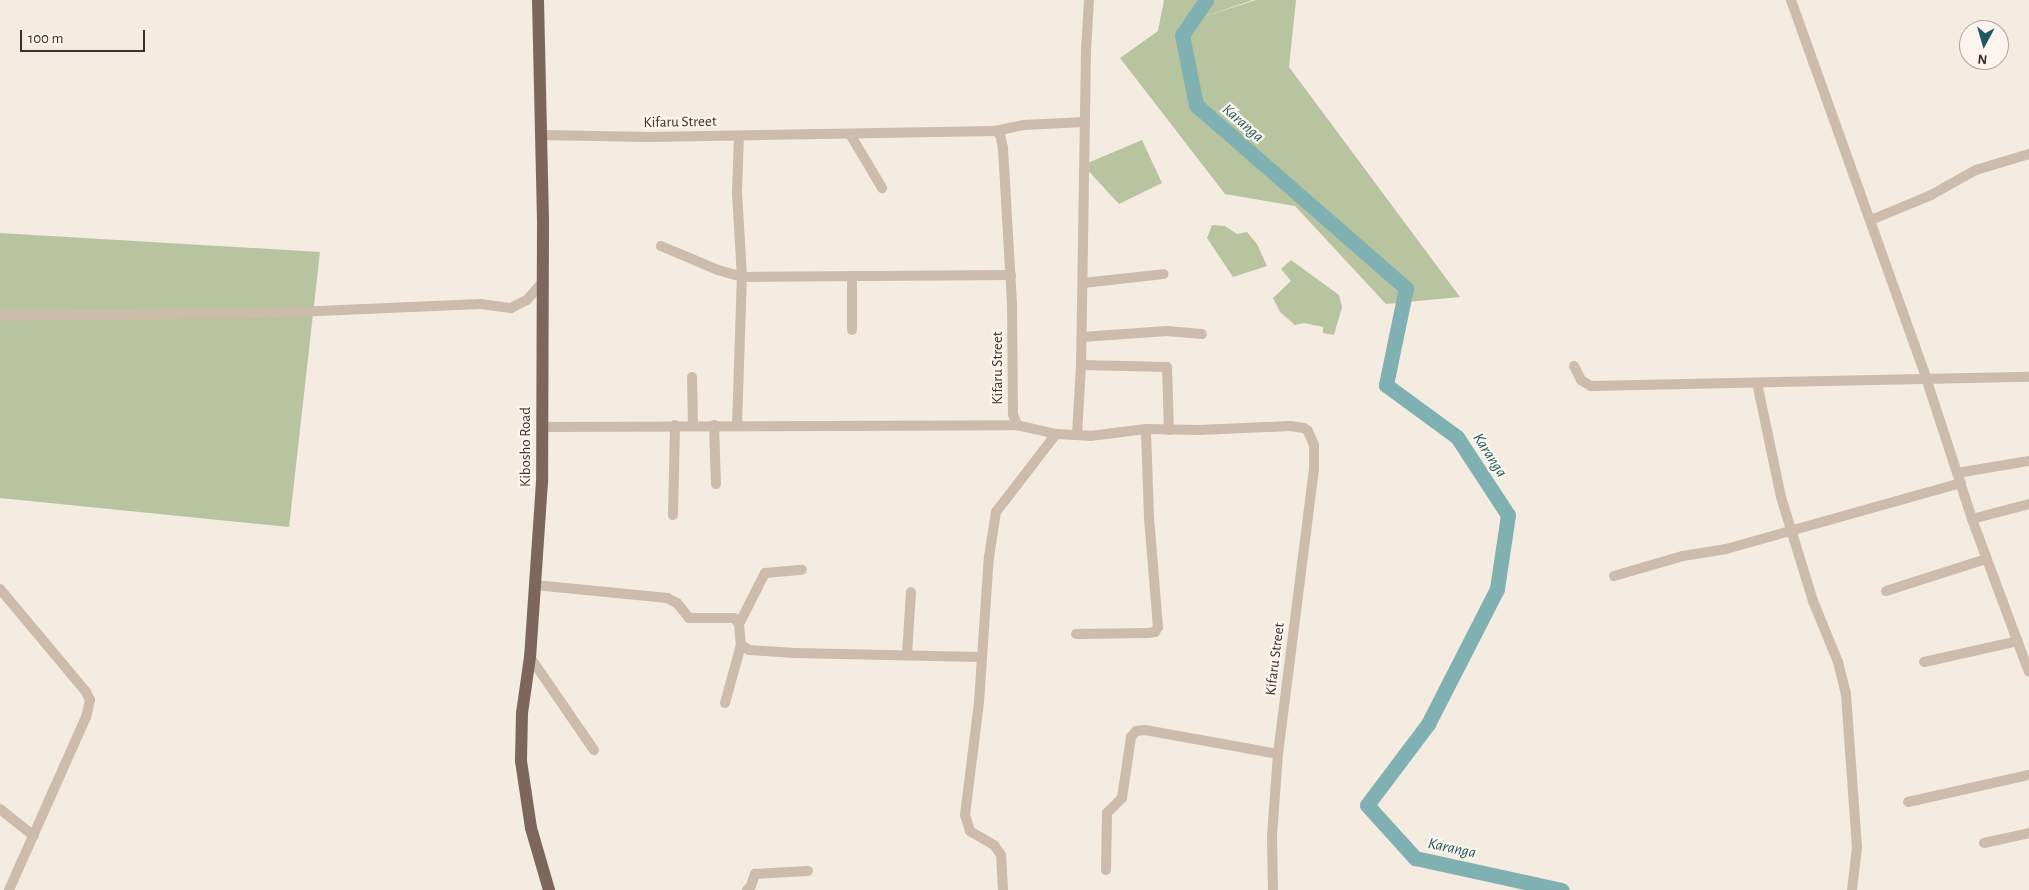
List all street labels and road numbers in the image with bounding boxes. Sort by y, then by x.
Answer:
street label: Kifaru Street [643,112,717,132]
street label: Kifaru Street [989,331,1007,405]
street label: Kibosho Road [517,407,535,487]
street label: Kifaru Street [1262,622,1288,696]

